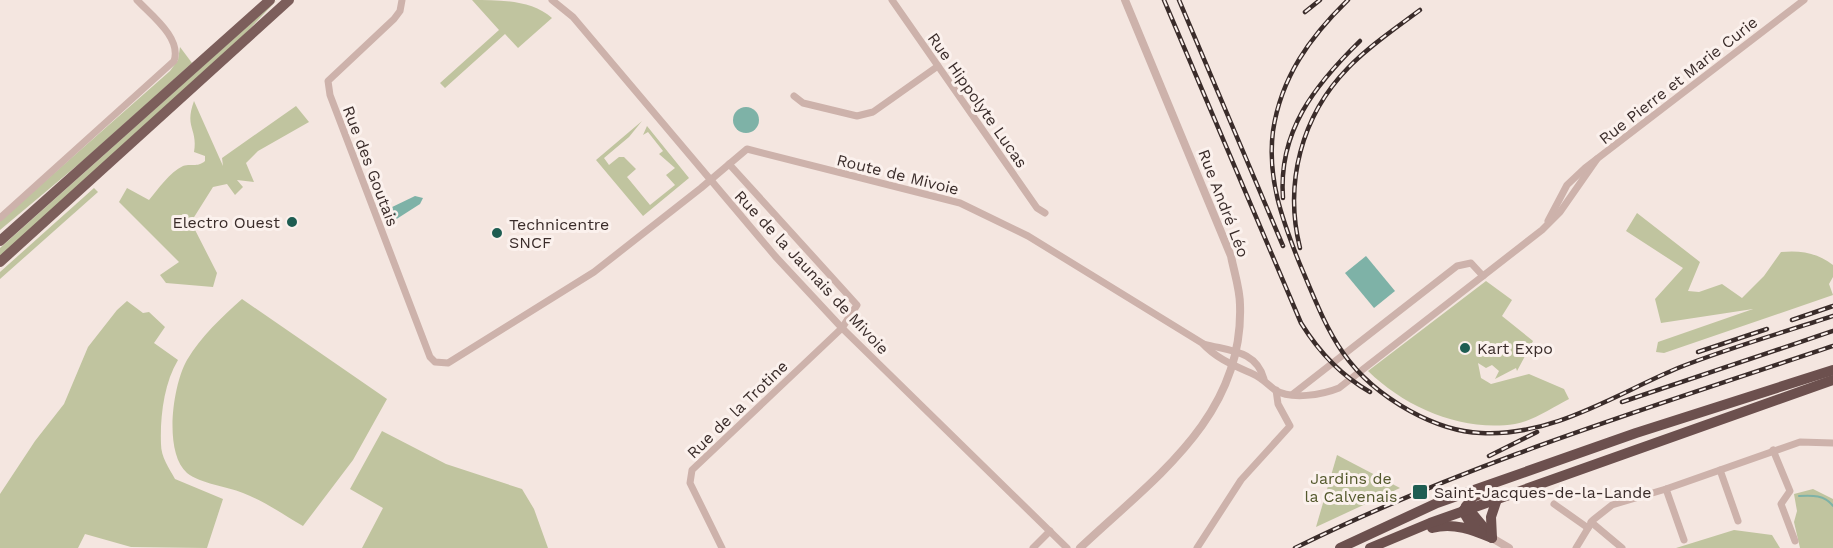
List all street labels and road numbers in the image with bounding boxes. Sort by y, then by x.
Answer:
street label: Rue Pierre et Marie Curie [1595,13,1761,148]
street label: Rue Hippolyte Lucas [924,29,1031,171]
street label: Rue des Goutais [339,103,402,229]
street label: Rue André Léo [1194,147,1253,260]
street label: Route de Mivoie [835,150,961,199]
street label: Rue de la Jaunais de Mivoie [731,186,893,358]
street label: Rue de la Trotine [683,356,792,462]

